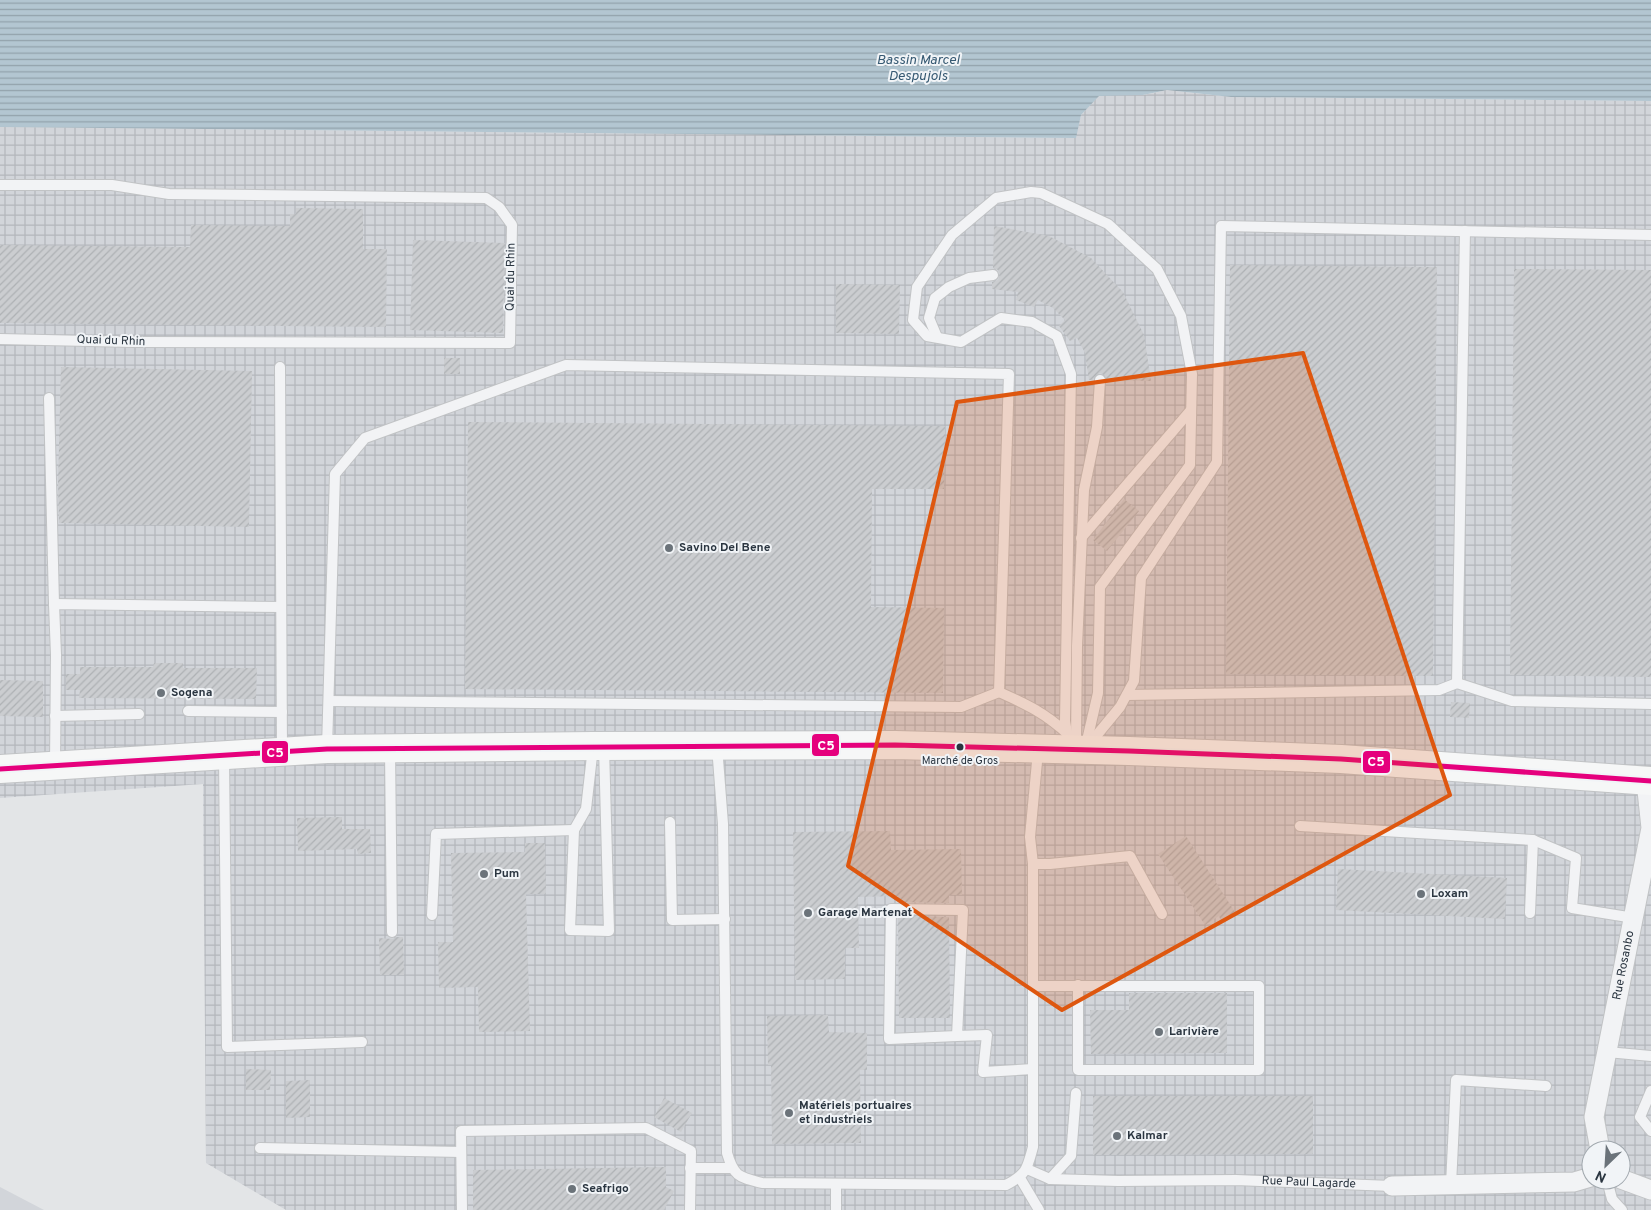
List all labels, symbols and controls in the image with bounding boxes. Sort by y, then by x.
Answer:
water label: Bassin Marcel Despujols [876,52,961,85]
street label: Quai du Rhin [502,243,520,311]
street label: Quai du Rhin [76,332,146,350]
place label: Savino Del Bene [679,540,771,556]
marker: Savino Del Bene [663,542,675,554]
place label: Sogena [171,685,212,701]
marker: Sogena [155,687,167,699]
line badge: C5 [811,733,840,757]
text: C5 [817,738,835,755]
line badge: C5 [261,740,289,764]
marker: Marché de Gros [955,742,965,752]
text: C5 [266,745,284,762]
line badge: C5 [1362,750,1391,774]
place label: Marché de Gros [922,754,998,768]
text: C5 [1367,754,1385,771]
place label: Pum [494,866,519,882]
marker: Pum [478,868,490,880]
place label: Loxam [1431,886,1468,902]
marker: Loxam [1415,888,1427,900]
place label: Garage Martenat [818,905,913,921]
marker: Garage Martenat [802,907,814,919]
street label: Rue Rosanbo [1609,929,1639,1002]
place label: Larivière [1169,1024,1219,1040]
marker: Larivière [1153,1026,1165,1038]
place label: Matériels portuaires et industriels [799,1098,912,1128]
marker: Matériels portuaires et industriels [783,1107,795,1119]
place label: Kalmar [1127,1128,1168,1144]
marker: Kalmar [1111,1130,1123,1142]
north arrow [1581,1140,1631,1190]
text: N [1593,1166,1609,1185]
street label: Rue Paul Lagarde [1261,1173,1356,1193]
place label: Seafrigo [582,1181,629,1197]
marker: Seafrigo [566,1183,578,1195]

